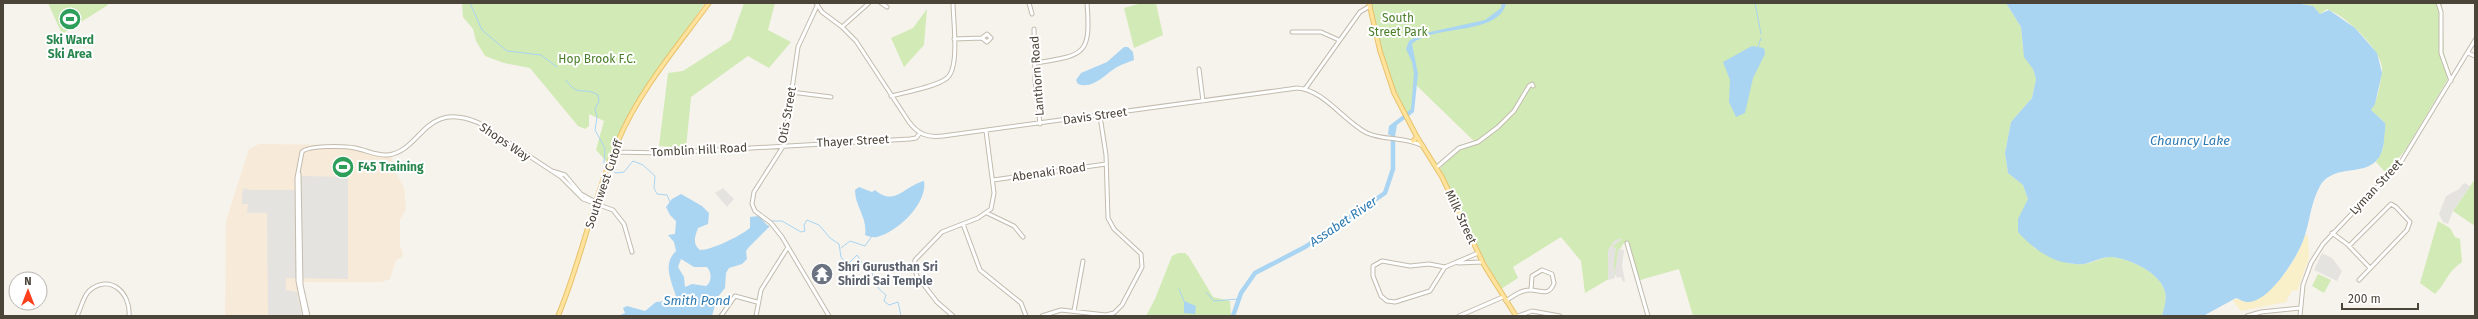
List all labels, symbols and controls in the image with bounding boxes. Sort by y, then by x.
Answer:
sports icon: Ski Ward Ski Area [57,6,83,32]
park label: South Street Park [1368,11,1429,39]
place label: Ski Ward Ski Area [46,33,94,61]
street label: Lanthorn Road [1027,35,1047,117]
park label: Hop Brook F.C. [558,52,636,66]
street label: Otis Street [775,85,799,144]
street label: Davis Street [1062,104,1129,127]
street label: Shops Way [477,120,533,164]
street label: Thayer Street [817,132,890,150]
water label: Chauncy Lake [2150,133,2230,148]
street label: Southwest Cutoff [582,137,626,230]
street label: Tomblin Hill Road [650,140,748,160]
sports icon: F45 Training [330,154,356,180]
street label: Lyman Street [2347,156,2406,218]
place label: F45 Training [358,160,424,174]
street label: Abenaki Road [1011,160,1087,184]
street label: Milk Street [1442,188,1480,247]
water label: Assabet River [1306,193,1381,250]
place label: Shri Gurusthan Sri Shirdi Sai Temple [838,260,938,288]
temple icon: Shri Gurusthan Sri Shirdi Sai Temple [809,261,835,287]
north arrow [8,271,48,311]
text: N [24,275,32,288]
scale bar [2342,285,2418,311]
text: 200 m [2348,292,2381,306]
water label: Smith Pond [663,293,731,308]

